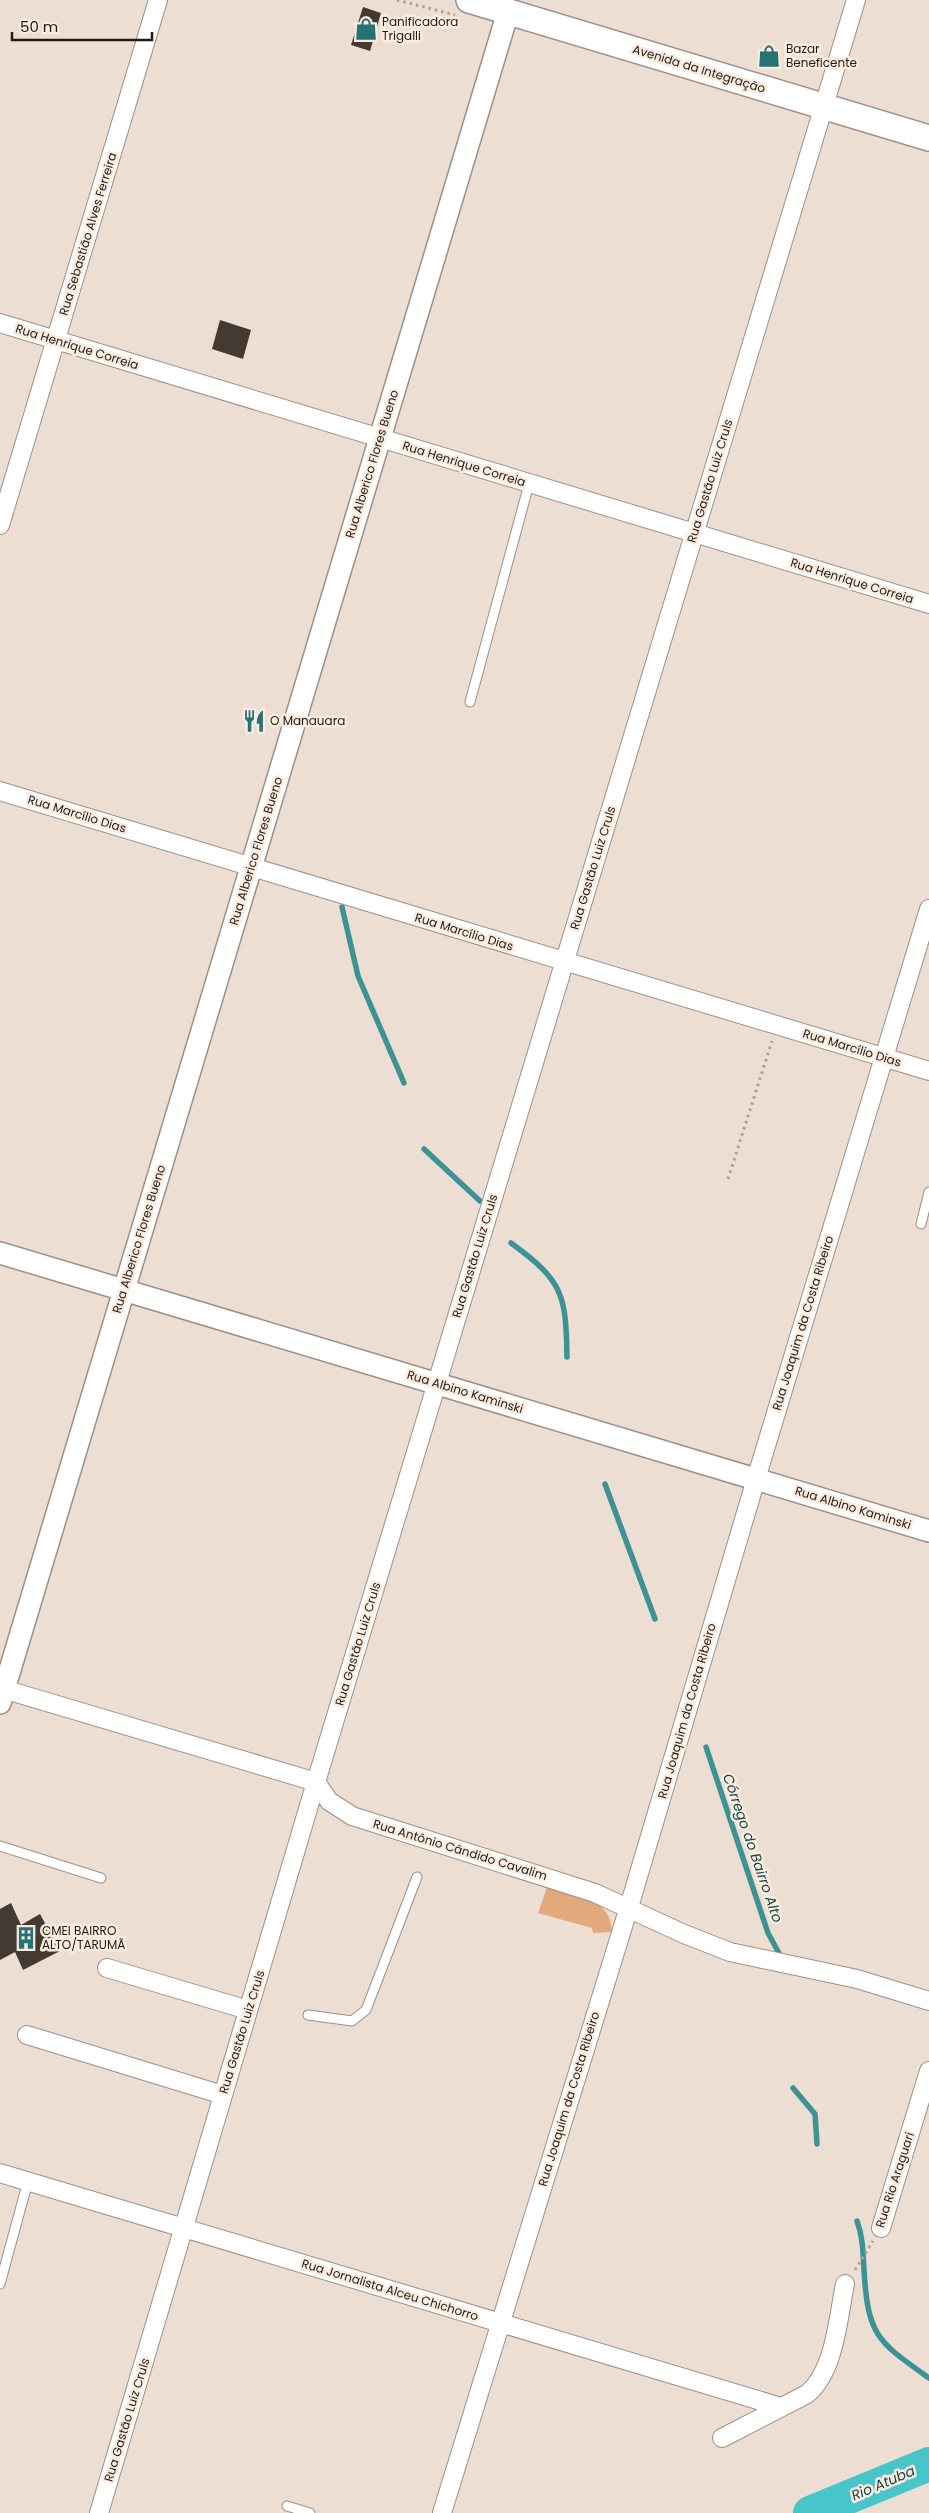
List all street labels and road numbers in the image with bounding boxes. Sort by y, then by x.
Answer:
street label: Avenida da Integração [631,40,768,97]
street label: Rua Sebastião Alves Ferreira [55,150,120,317]
street label: Rua Henrique Correia [13,320,141,373]
street label: Rua Alberico Flores Bueno [341,387,402,540]
street label: Rua Gastão Luiz Cruls [683,417,736,545]
street label: Rua Henrique Correia [400,437,528,490]
street label: Rua Henrique Correia [788,554,916,607]
street label: Rua Alberico Flores Bueno [225,774,286,927]
street label: Rua Marcílio Dias [26,790,128,837]
street label: Rua Gastão Luiz Cruls [566,804,619,932]
street label: Rua Marcílio Dias [413,908,515,955]
street label: Rua Marcílio Dias [801,1024,903,1071]
street label: Rua Alberico Flores Bueno [108,1162,169,1315]
street label: Rua Gastão Luiz Cruls [448,1192,501,1320]
street label: Rua Joaquim da Costa Ribeiro [768,1233,837,1412]
street label: Rua Albino Kaminski [405,1366,525,1417]
street label: Rua Albino Kaminski [793,1482,913,1533]
street label: Rua Gastão Luiz Cruls [331,1580,384,1708]
street label: Rua Joaquim da Costa Ribeiro [653,1621,720,1801]
street label: Rua Antônio Cândido Cavalim [371,1815,549,1884]
street label: Rua Gastão Luiz Cruls [215,1968,268,2096]
street label: Rua Joaquim da Costa Ribeiro [534,2009,603,2188]
street label: Rua Rio Araguari [871,2130,918,2230]
street label: Rua Jornalista Alceu Chichorro [300,2254,481,2325]
street label: Rua Gastão Luiz Cruls [100,2356,153,2484]

